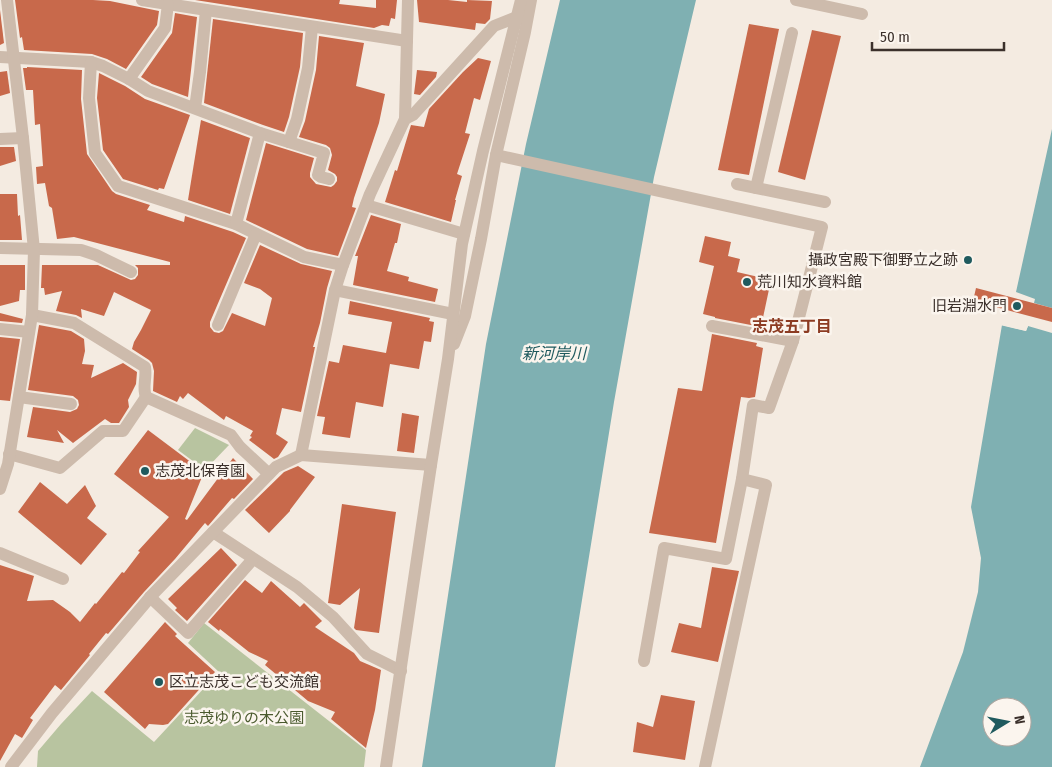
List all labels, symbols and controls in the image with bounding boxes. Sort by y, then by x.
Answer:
scale bar [872,20,1004,52]
text: 50 m [880,28,910,46]
place label: 攝政宮殿下御野立之跡 [808,251,958,269]
marker: 攝政宮殿下御野立之跡 [962,254,974,266]
place label: 荒川知水資料館 [757,273,862,291]
marker: 荒川知水資料館 [741,276,753,288]
place label: 旧岩淵水門 [932,297,1007,315]
marker: 旧岩淵水門 [1011,300,1023,312]
district label: 志茂五丁目 [752,317,832,336]
water label: 新河岸川 [522,344,588,363]
place label: 志茂北保育園 [155,462,245,480]
marker: 志茂北保育園 [139,465,151,477]
place label: 区立志茂こども交流館 [169,673,319,691]
marker: 区立志茂こども交流館 [153,676,165,688]
north arrow [982,697,1032,747]
park label: 志茂ゆりの木公園 [184,709,304,727]
text: N [1010,714,1028,725]

